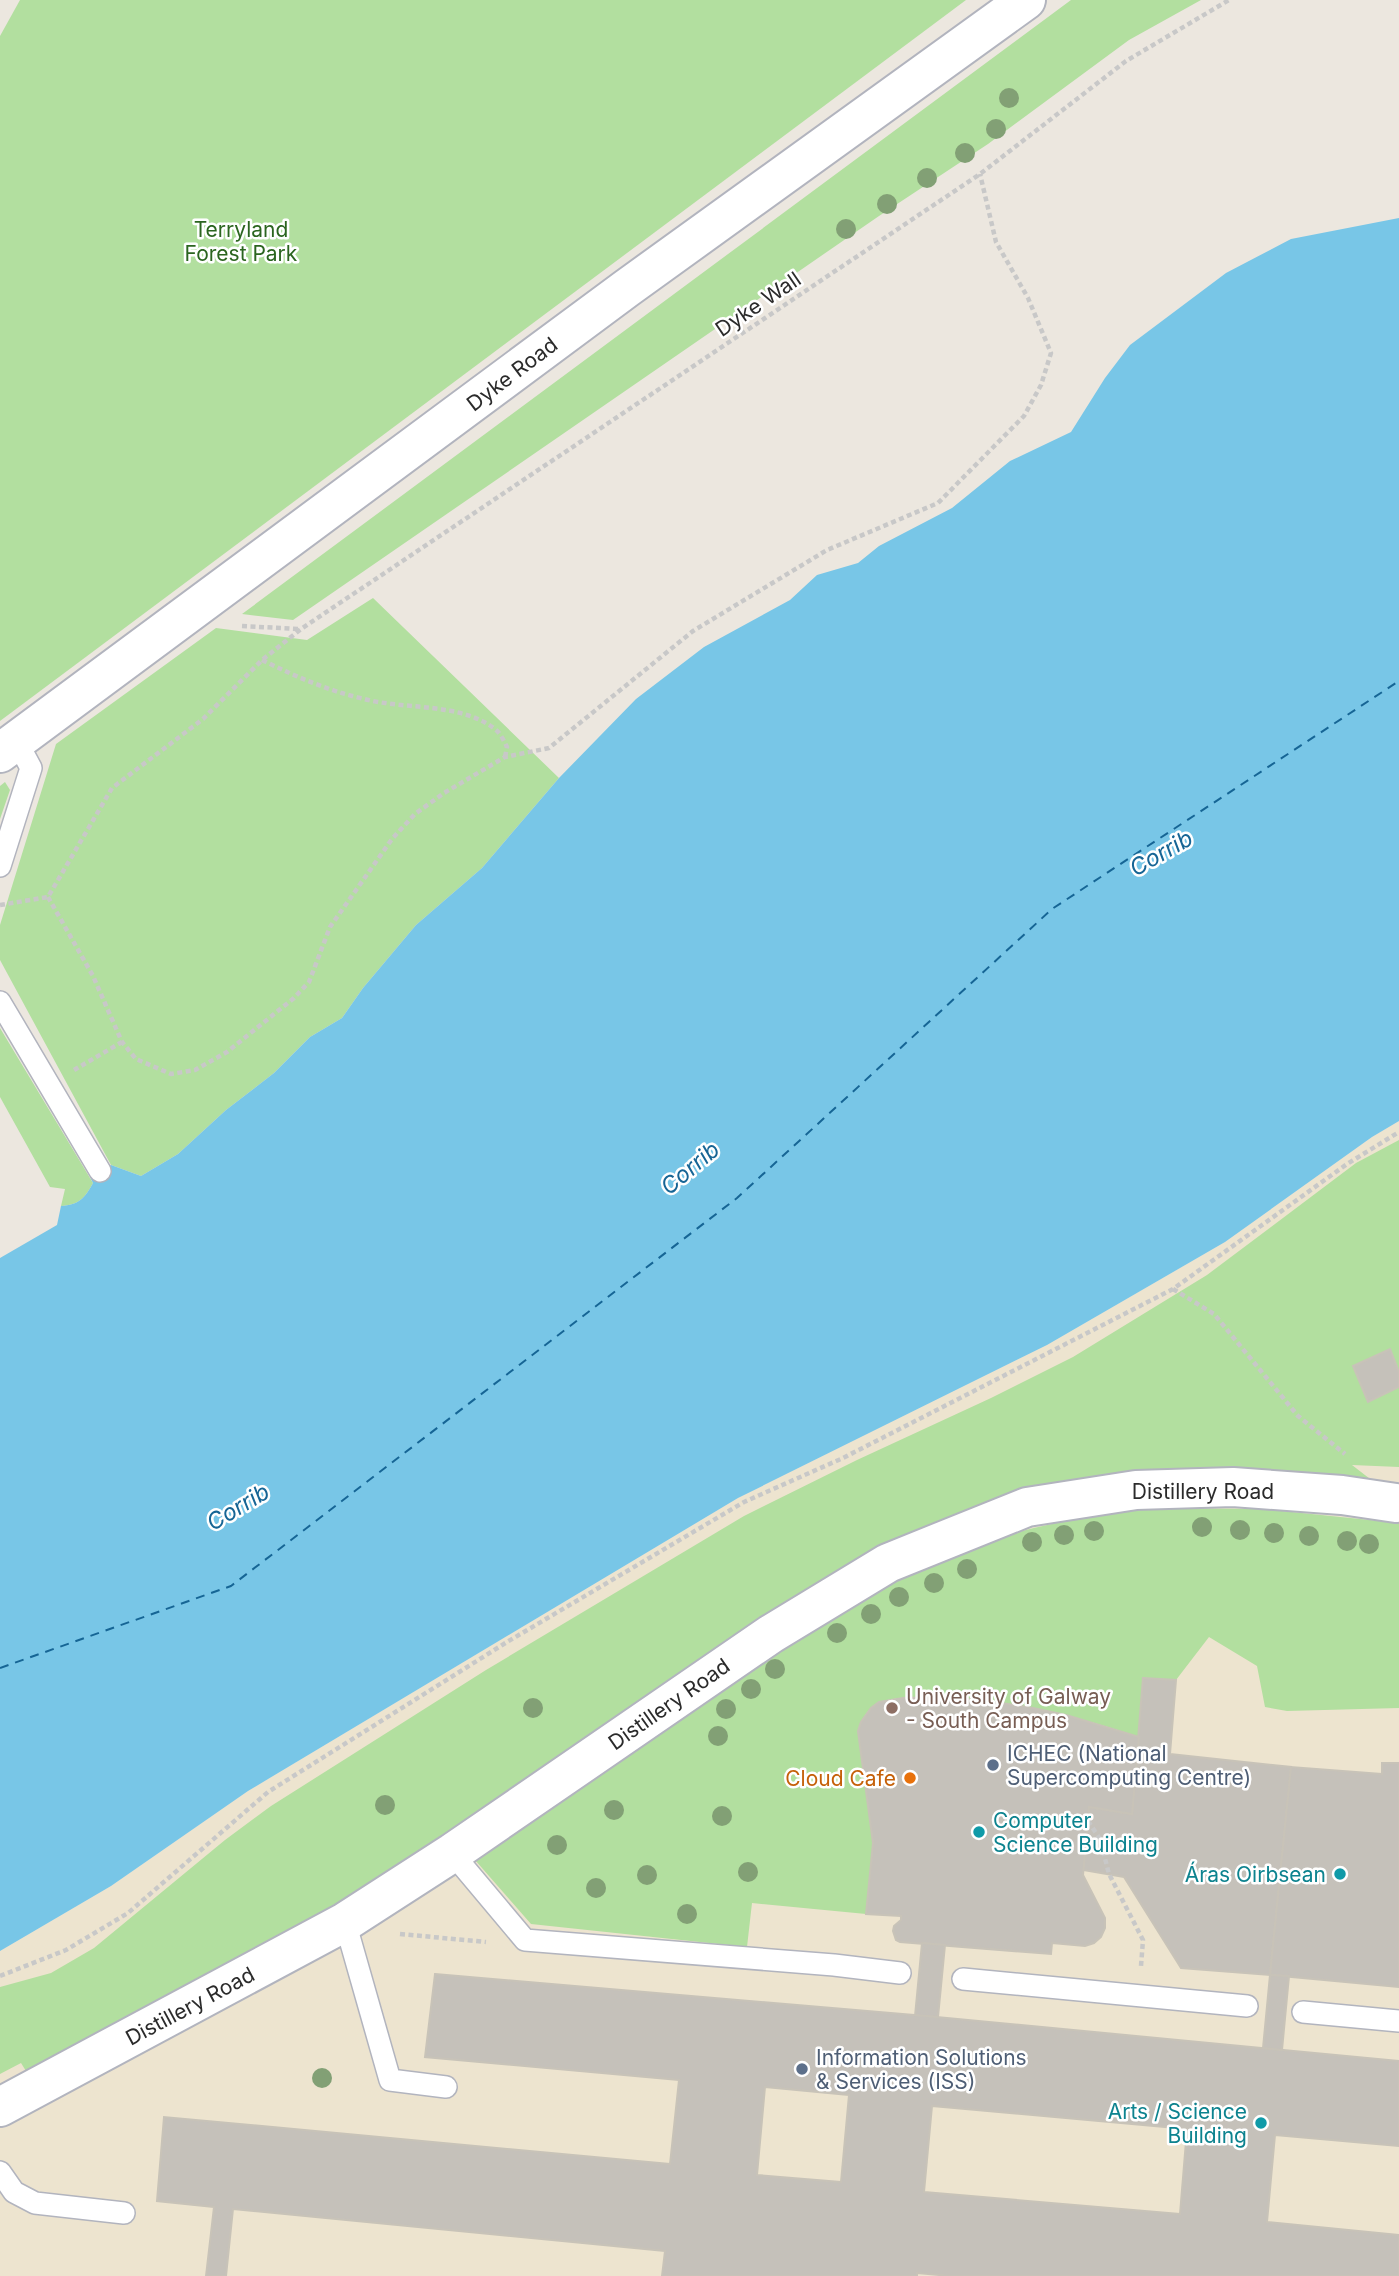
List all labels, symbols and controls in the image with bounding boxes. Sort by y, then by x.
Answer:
park label: Terryland Forest Park [185,217,298,266]
street label: Dyke Wall [710,266,806,342]
street label: Dyke Road [462,332,562,416]
water label: Corrib [1124,824,1198,882]
water label: Corrib [655,1135,725,1201]
water label: Corrib [202,1477,274,1537]
street label: Distillery Road [1132,1479,1274,1504]
street label: Distillery Road [604,1653,734,1755]
place label: University of Galway - South Campus [906,1684,1111,1733]
marker: University of Galway - South Campus [884,1700,900,1716]
place label: ICHEC (National Supercomputing Centre) [1007,1741,1251,1790]
marker: ICHEC (National Supercomputing Centre) [985,1757,1001,1773]
place label: Cloud Cafe [785,1766,896,1791]
marker: Cloud Cafe [902,1770,918,1786]
place label: Computer Science Building [993,1808,1158,1857]
marker: Computer Science Building [971,1824,987,1840]
place label: Áras Oirbsean [1185,1861,1326,1887]
marker: Áras Oirbsean [1332,1866,1348,1882]
street label: Distillery Road [121,1962,259,2050]
place label: Information Solutions & Services (ISS) [816,2045,1027,2094]
marker: Information Solutions & Services (ISS) [794,2061,810,2077]
place label: Arts / Science Building [1108,2099,1247,2148]
marker: Arts / Science Building [1253,2115,1269,2131]

